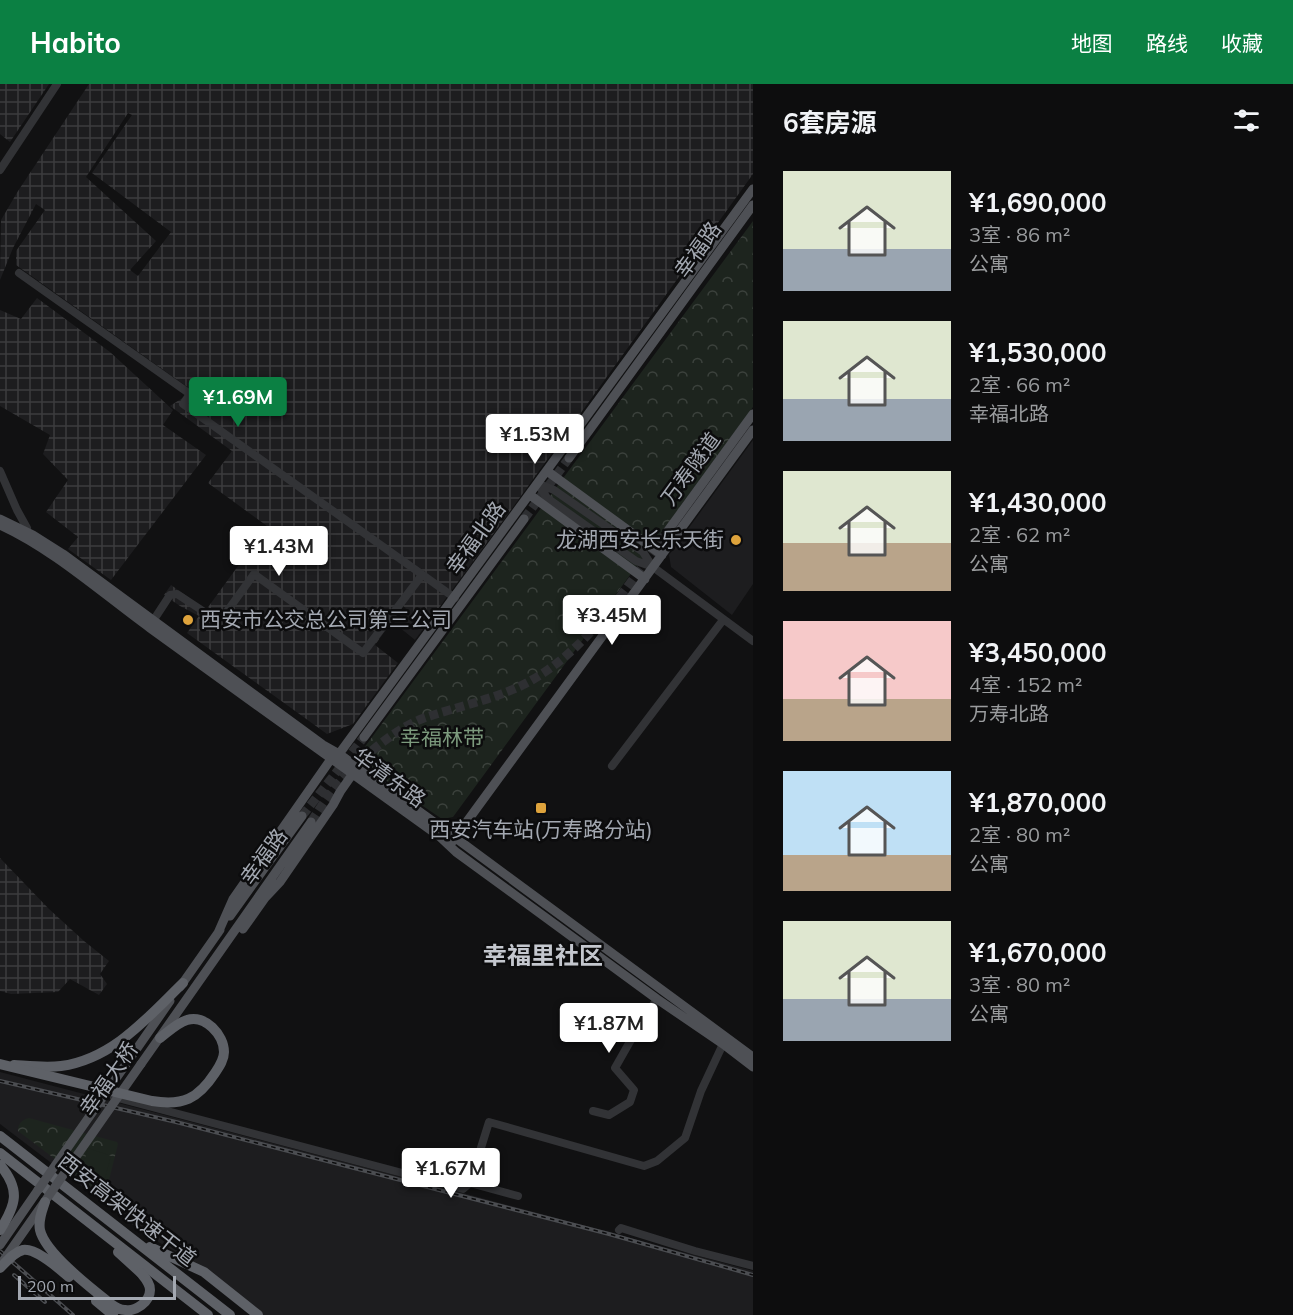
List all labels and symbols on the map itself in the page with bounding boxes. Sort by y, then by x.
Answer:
street label: 幸福路 [668,216,726,283]
pin: ¥1.69M [189,377,287,428]
pin: ¥1.53M [486,414,584,465]
street label: 万寿隧道 [655,427,725,510]
street label: 幸福北路 [440,496,510,579]
pin: ¥1.43M [230,526,328,577]
place label: 龙湖西安长乐天街 [556,526,724,552]
marker: 龙湖西安长乐天街 [729,533,743,547]
pin: ¥3.45M [563,595,661,646]
place label: 西安市公交总公司第三公司 [200,606,452,632]
marker: 西安市公交总公司第三公司 [181,613,195,627]
park label: 幸福林带 [400,724,484,750]
street label: 华清东路 [348,742,431,812]
marker: 西安汽车站(万寿路分站) [534,801,548,815]
place label: 西安汽车站(万寿路分站) [429,816,653,842]
street label: 幸福路 [234,823,292,890]
district label: 幸福里社区 [483,940,603,970]
pin: ¥1.87M [560,1003,658,1054]
street label: 幸福大桥 [73,1037,143,1120]
street label: 西安高架快速干道 [53,1147,202,1271]
pin: ¥1.67M [402,1148,500,1199]
scale bar [18,1273,176,1300]

